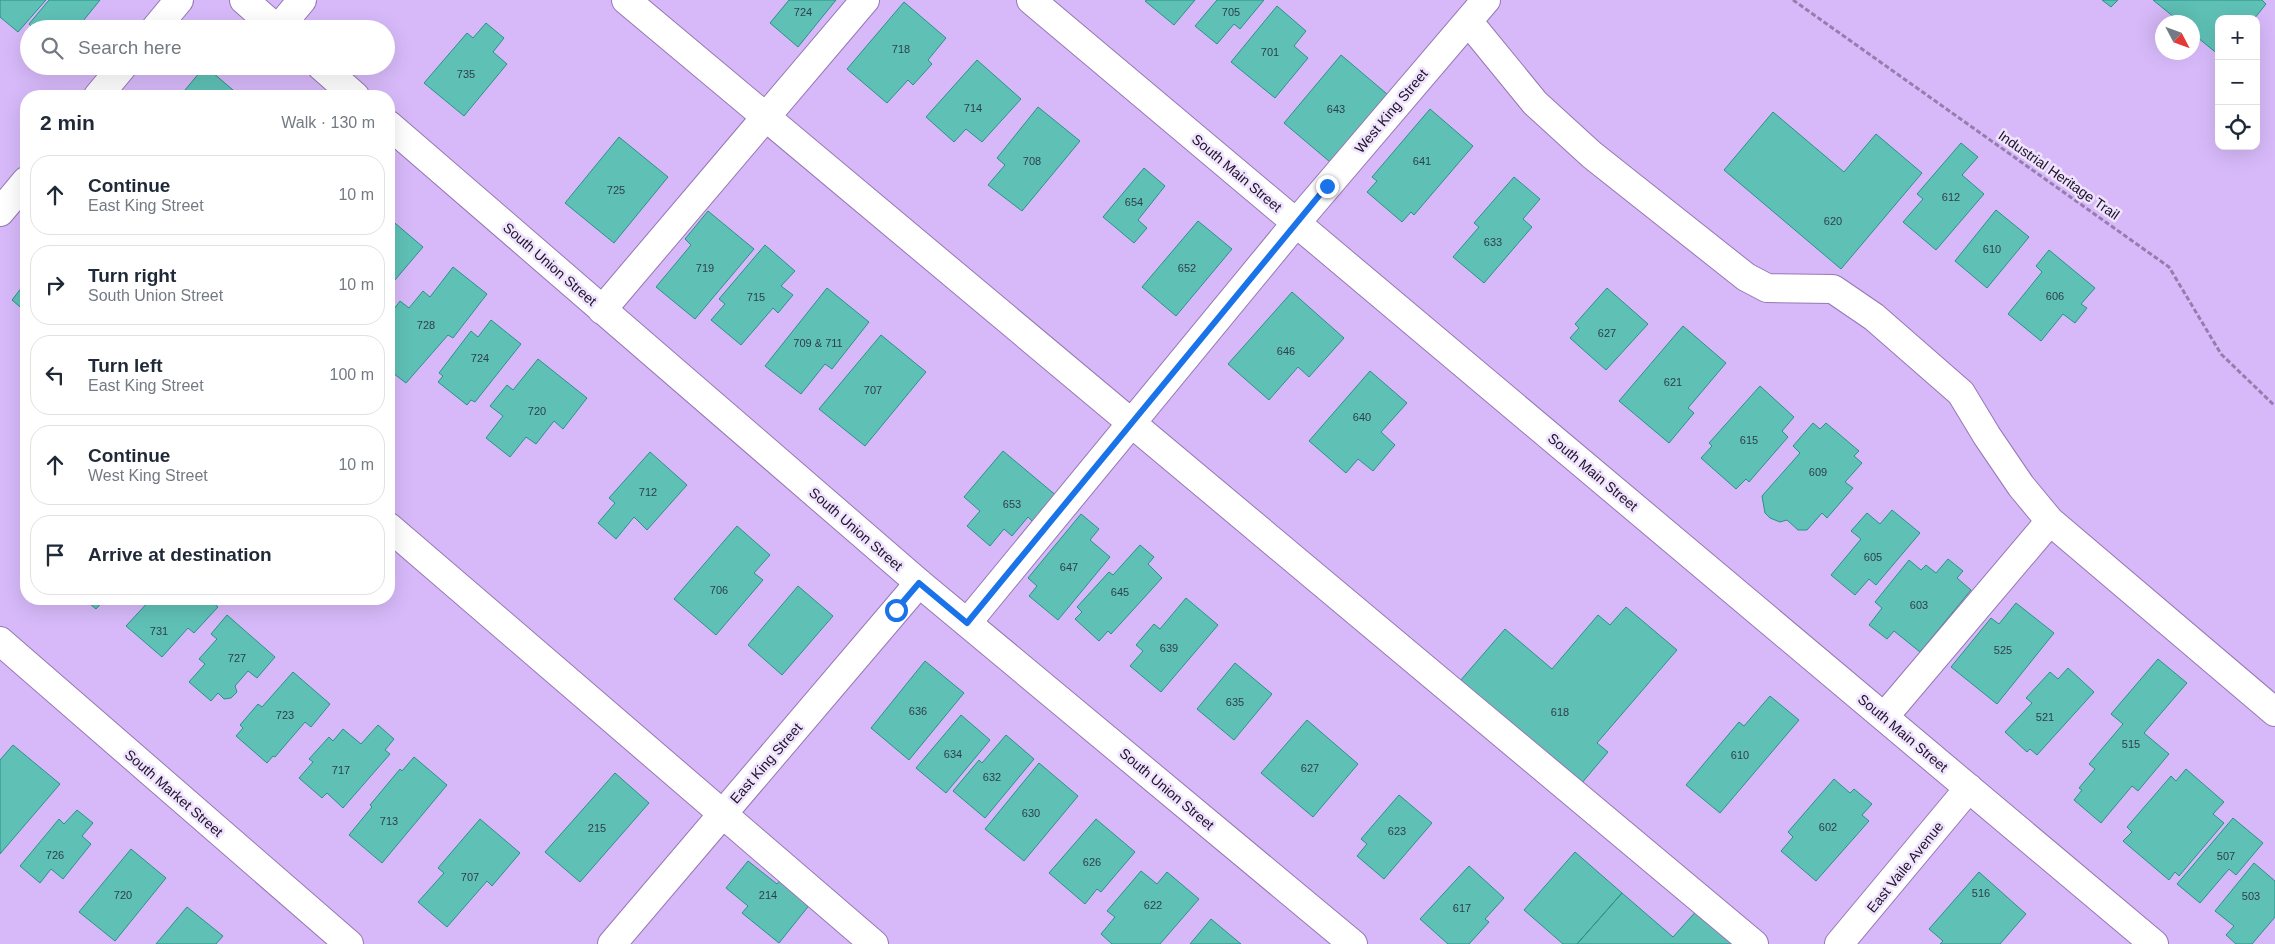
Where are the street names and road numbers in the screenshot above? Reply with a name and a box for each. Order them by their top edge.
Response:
street label: West King Street [1351,66,1431,156]
street label: Industrial Heritage Trail [1995,127,2123,223]
street label: South Main Street [1189,131,1285,215]
street label: South Union Street [500,219,600,309]
street label: South Main Street [1545,430,1641,514]
street label: South Union Street [806,484,906,574]
street label: South Main Street [1855,691,1951,775]
street label: East King Street [727,719,805,806]
street label: South Union Street [1117,745,1218,833]
street label: South Market Street [122,746,226,840]
street label: East Vaile Avenue [1863,818,1947,916]

